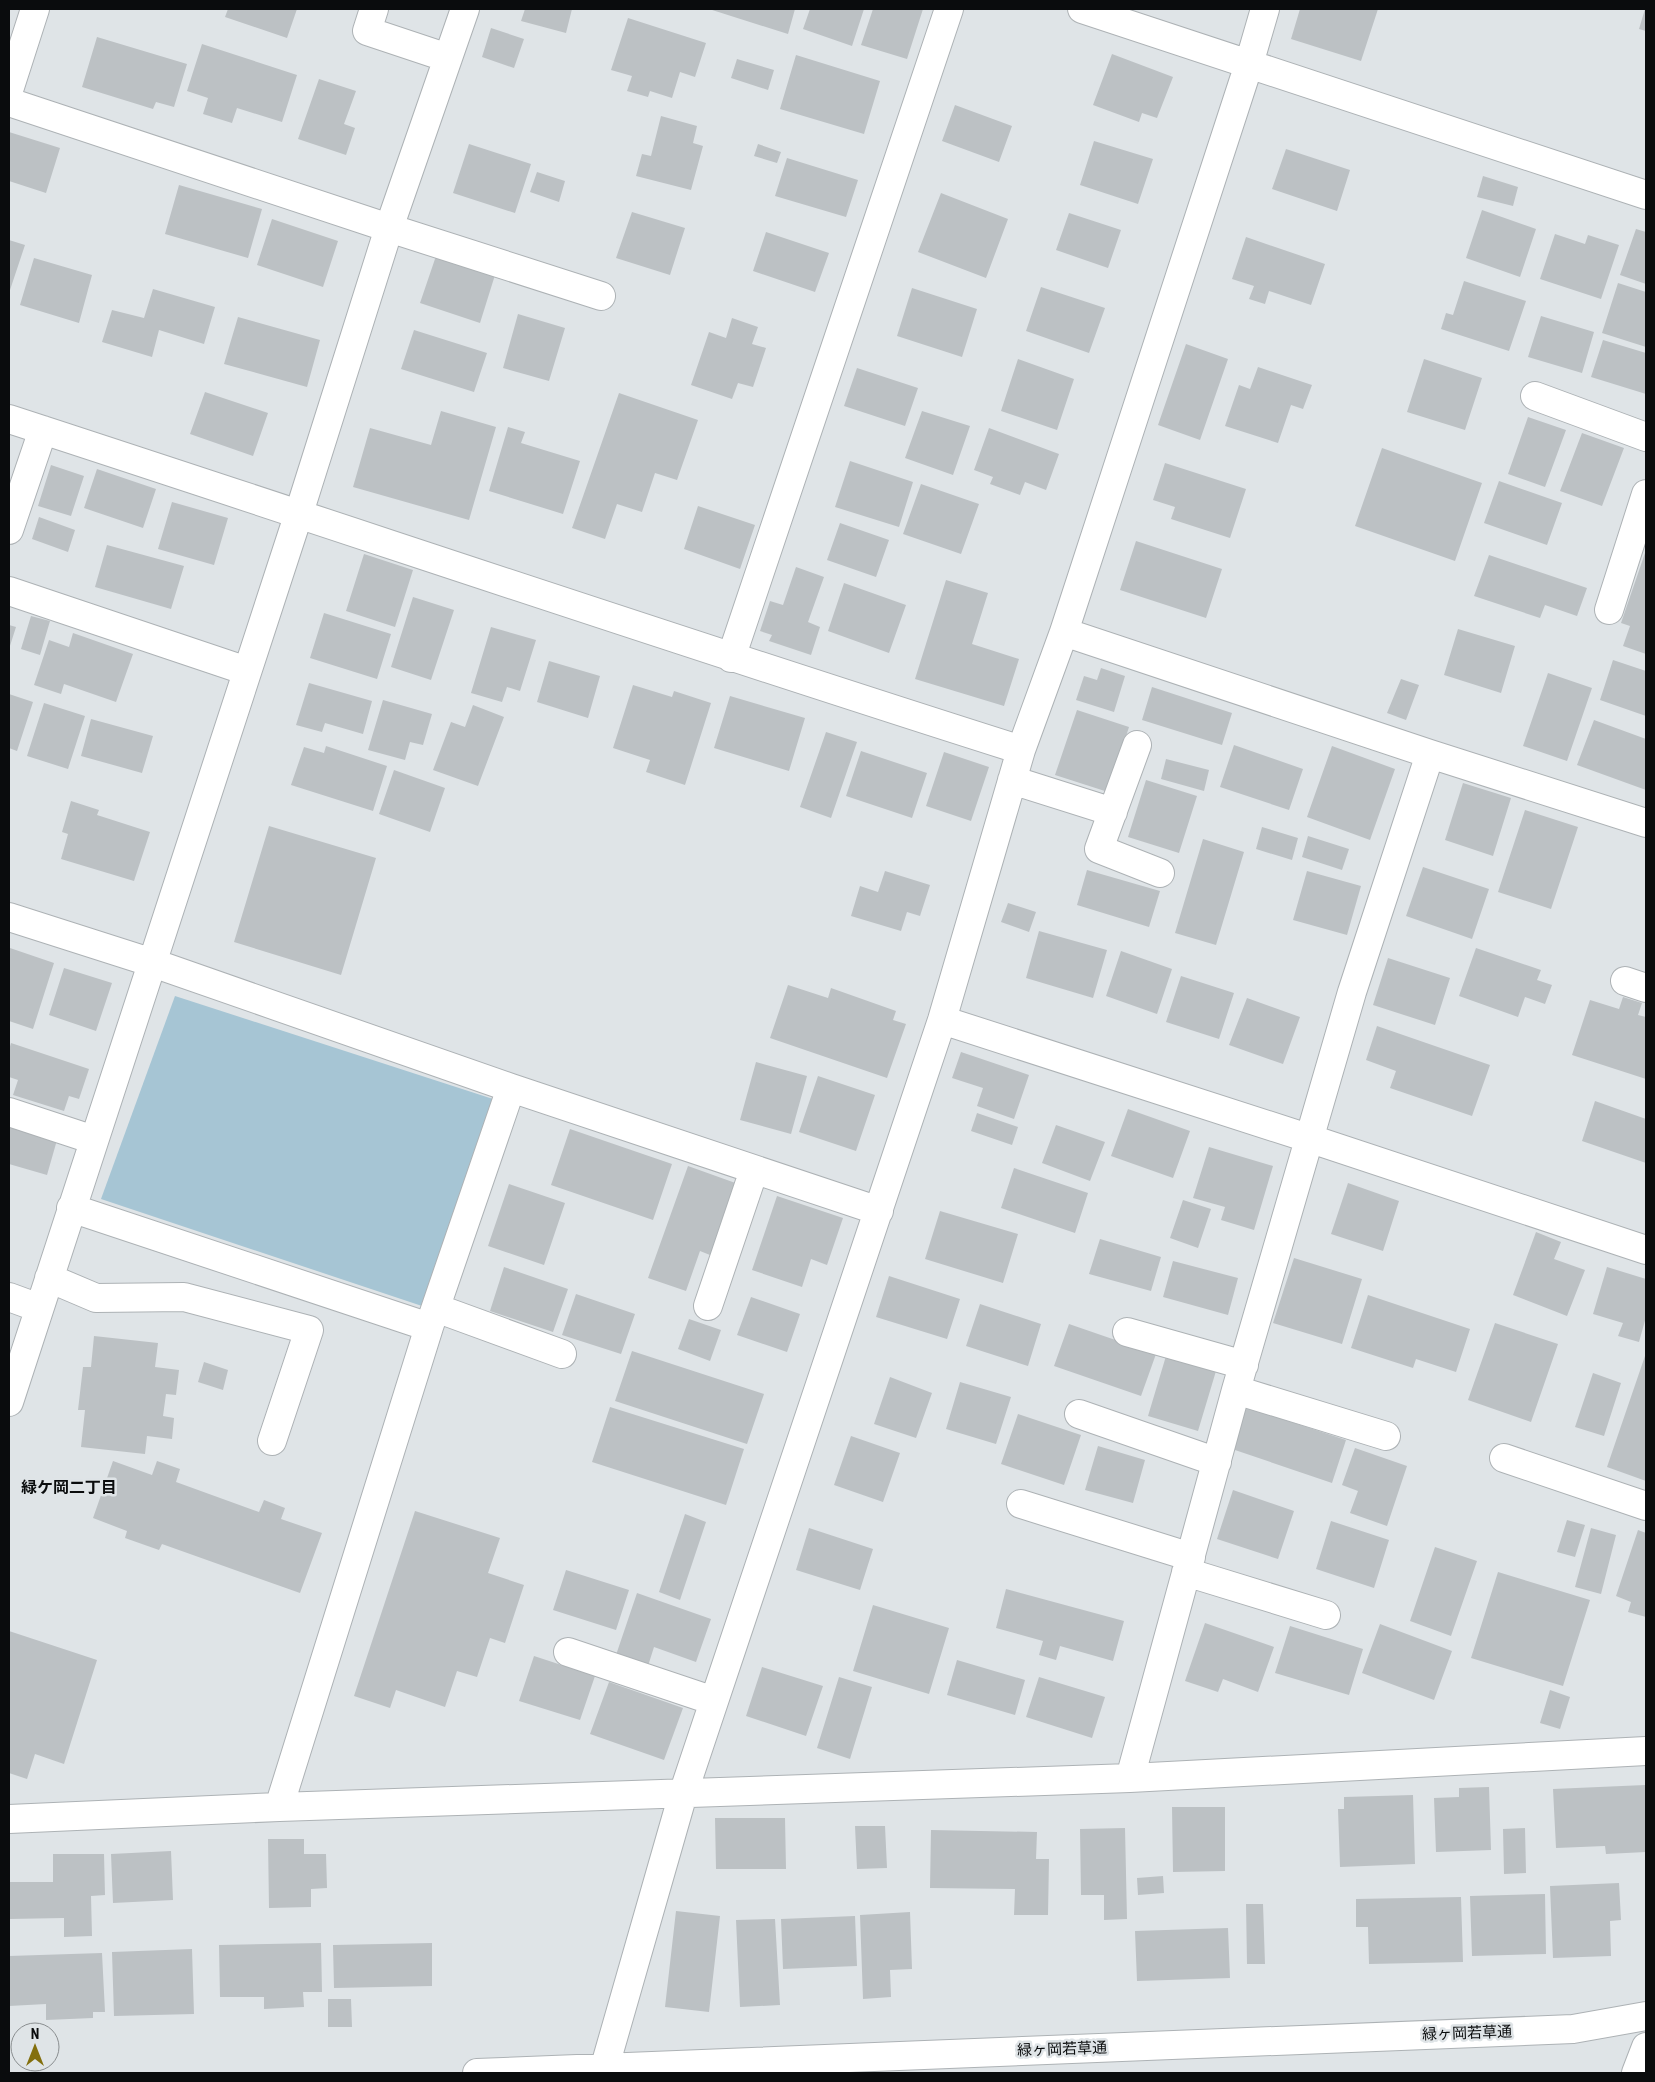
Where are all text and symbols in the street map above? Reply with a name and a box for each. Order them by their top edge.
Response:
district label: 緑ケ岡二丁目 [21,1478,117,1497]
north arrow [10,2022,60,2072]
street label: 緑ヶ岡若草通 [1422,2022,1512,2044]
text: N [31,2026,39,2042]
street label: 緑ヶ岡若草通 [1017,2038,1107,2060]

